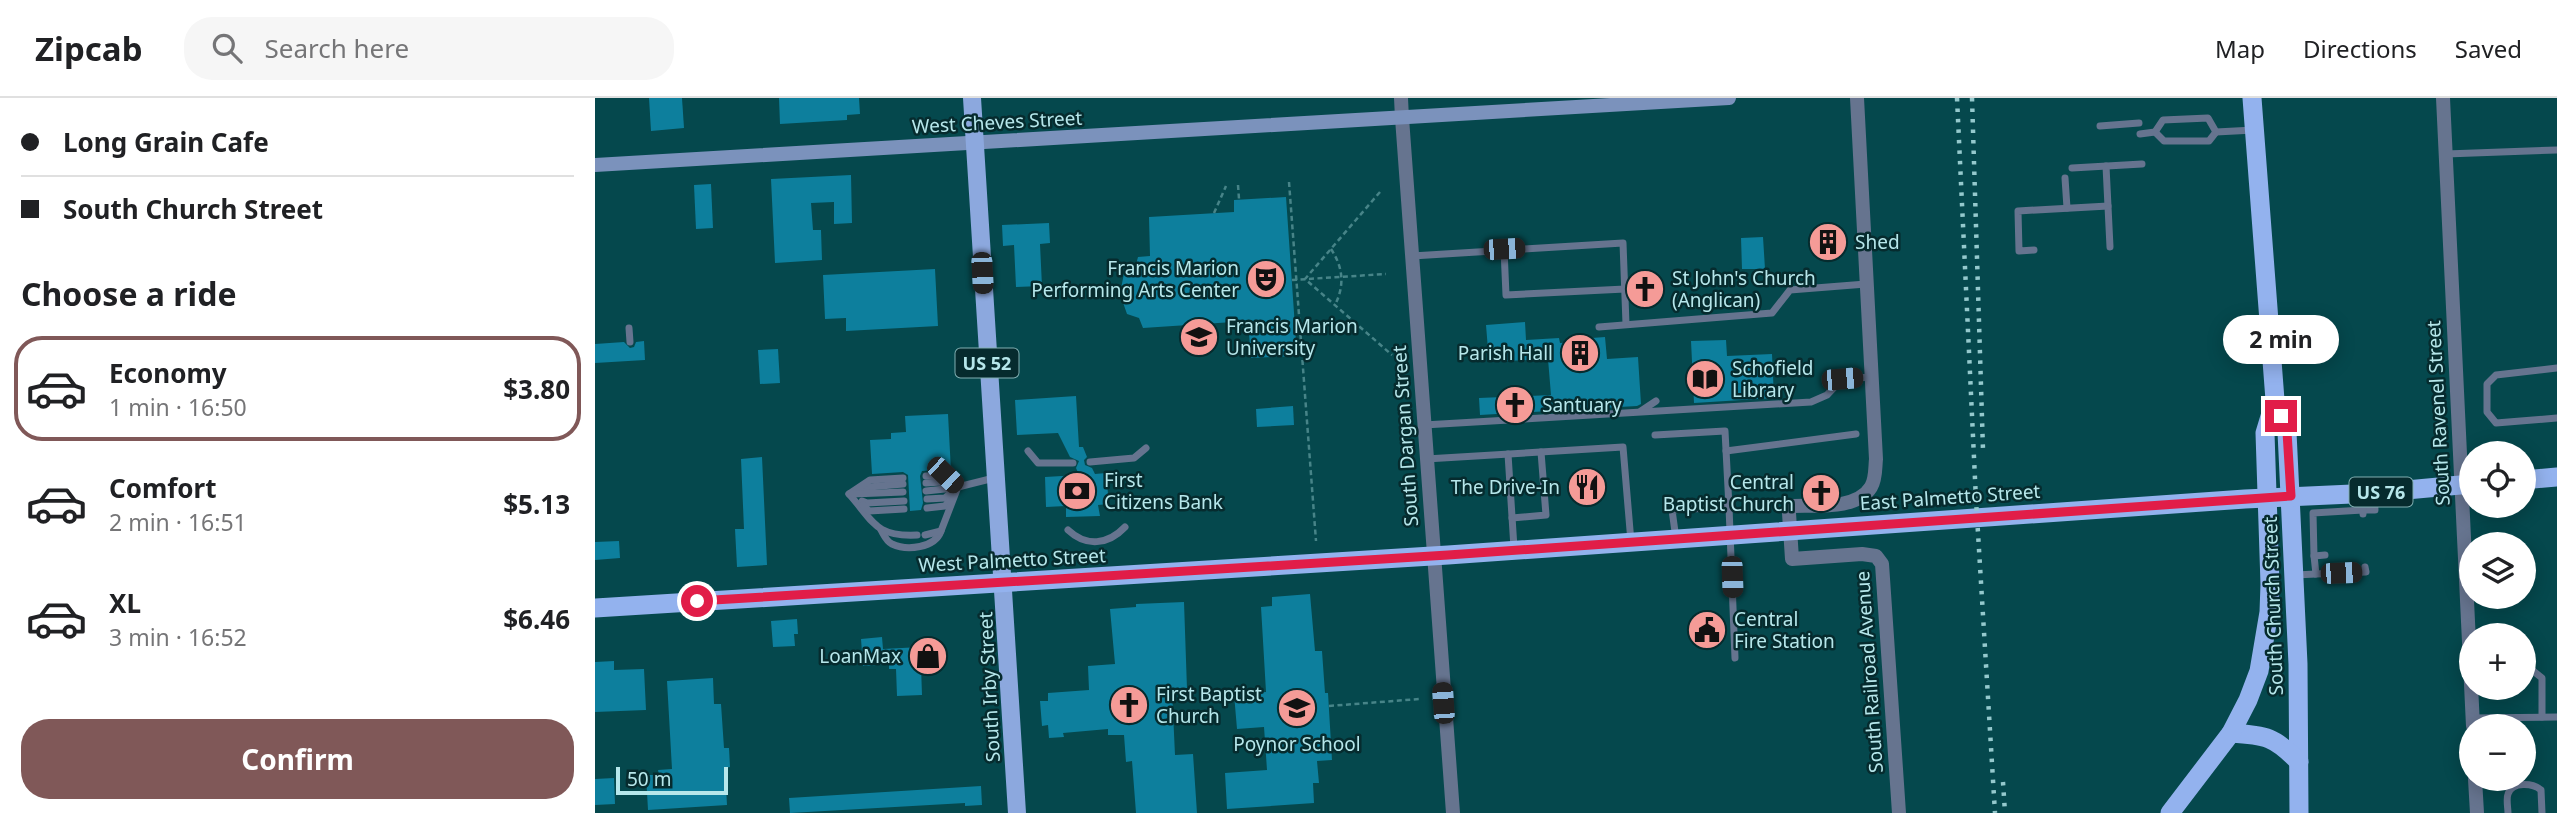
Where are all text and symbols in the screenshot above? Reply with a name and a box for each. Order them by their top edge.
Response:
search box [184,17,674,80]
text: Zipcab [35,26,142,71]
icon: search [208,29,246,67]
text: Search here [264,30,409,66]
text: Map [2215,32,2265,65]
text: Directions [2303,32,2417,65]
text: Saved [2455,32,2522,65]
street label: West Cheves Street [911,105,1083,139]
text: Long Grain Cafe [63,124,269,160]
text: South Church Street [63,191,323,227]
building icon: Shed [1807,221,1849,263]
place label: Shed [1855,229,1900,255]
car [1483,237,1526,261]
car [971,251,994,295]
place label: Francis Marion Performing Arts Center [1031,255,1239,303]
theatre icon: Francis Marion Performing Arts Center [1245,258,1287,300]
place label: St John's Church (Anglican) [1672,265,1816,313]
church icon: St John's Church (Anglican) [1624,268,1666,310]
text: Choose a ride [21,272,237,315]
place label: Francis Marion University [1226,313,1358,361]
callout: 2 min [2223,314,2339,364]
school or university icon: Francis Marion University [1178,316,1220,358]
street label: South Ravenel Street [2420,320,2456,506]
text: 2 min [2249,323,2313,355]
building icon: Parish Hall [1559,332,1601,374]
place label: Parish Hall [1458,340,1553,366]
street label: South Dargan Street [1386,344,1424,527]
road number: US 52 [955,348,1019,377]
text: Economy [109,355,227,391]
place label: Schofield Library [1732,355,1814,403]
icon: car [25,357,88,420]
library icon: Schofield Library [1684,358,1726,400]
car [1821,367,1864,391]
text: $3.80 [503,371,570,407]
church icon: Santuary [1494,384,1536,426]
text: 1 min · 16:50 [109,391,247,423]
place label: Santuary [1542,392,1622,418]
route end [2265,400,2297,432]
map controls [2459,441,2536,791]
button: locate [2459,441,2536,518]
car [923,453,968,497]
restaurant icon: The Drive-In [1566,466,1608,508]
place label: First Citizens Bank [1104,467,1223,515]
place label: Central Baptist Church [1663,469,1794,517]
text: Comfort [109,470,217,506]
bank icon: First Citizens Bank [1056,470,1098,512]
icon: car [25,472,88,535]
church icon: Central Baptist Church [1800,472,1842,514]
place label: The Drive-In [1451,474,1560,500]
street label: East Palmetto Street [1859,478,2041,516]
road number: US 76 [2349,478,2412,506]
text: $5.13 [503,486,570,522]
text: 2 min · 16:51 [109,506,247,538]
street label: South Church Street [2257,516,2289,696]
button: layers [2459,532,2536,609]
street label: West Palmetto Street [918,542,1107,578]
car [1721,556,1744,598]
car [2320,562,2363,584]
street label: South Railroad Avenue [1849,570,1889,774]
text: XL [109,585,141,621]
route start [681,585,713,617]
icon: car [25,587,88,650]
text: $6.46 [503,601,570,637]
place label: Central Fire Station [1734,606,1835,654]
public building icon: Central Fire Station [1686,609,1728,651]
street label: South Irby Street [972,611,1006,763]
text: 3 min · 16:52 [109,621,247,653]
button: + [2459,623,2536,700]
shop icon: LoanMax [907,635,949,677]
place label: LoanMax [819,643,901,669]
place label: First Baptist Church [1156,681,1262,729]
car [1432,681,1455,725]
church icon: First Baptist Church [1108,684,1150,726]
school or university icon: Poynor School [1276,687,1318,729]
button: − [2459,714,2536,791]
button: Confirm [21,719,574,799]
place label: Poynor School [1233,731,1361,757]
scale bar [616,764,728,796]
text: 50 m [627,766,671,792]

